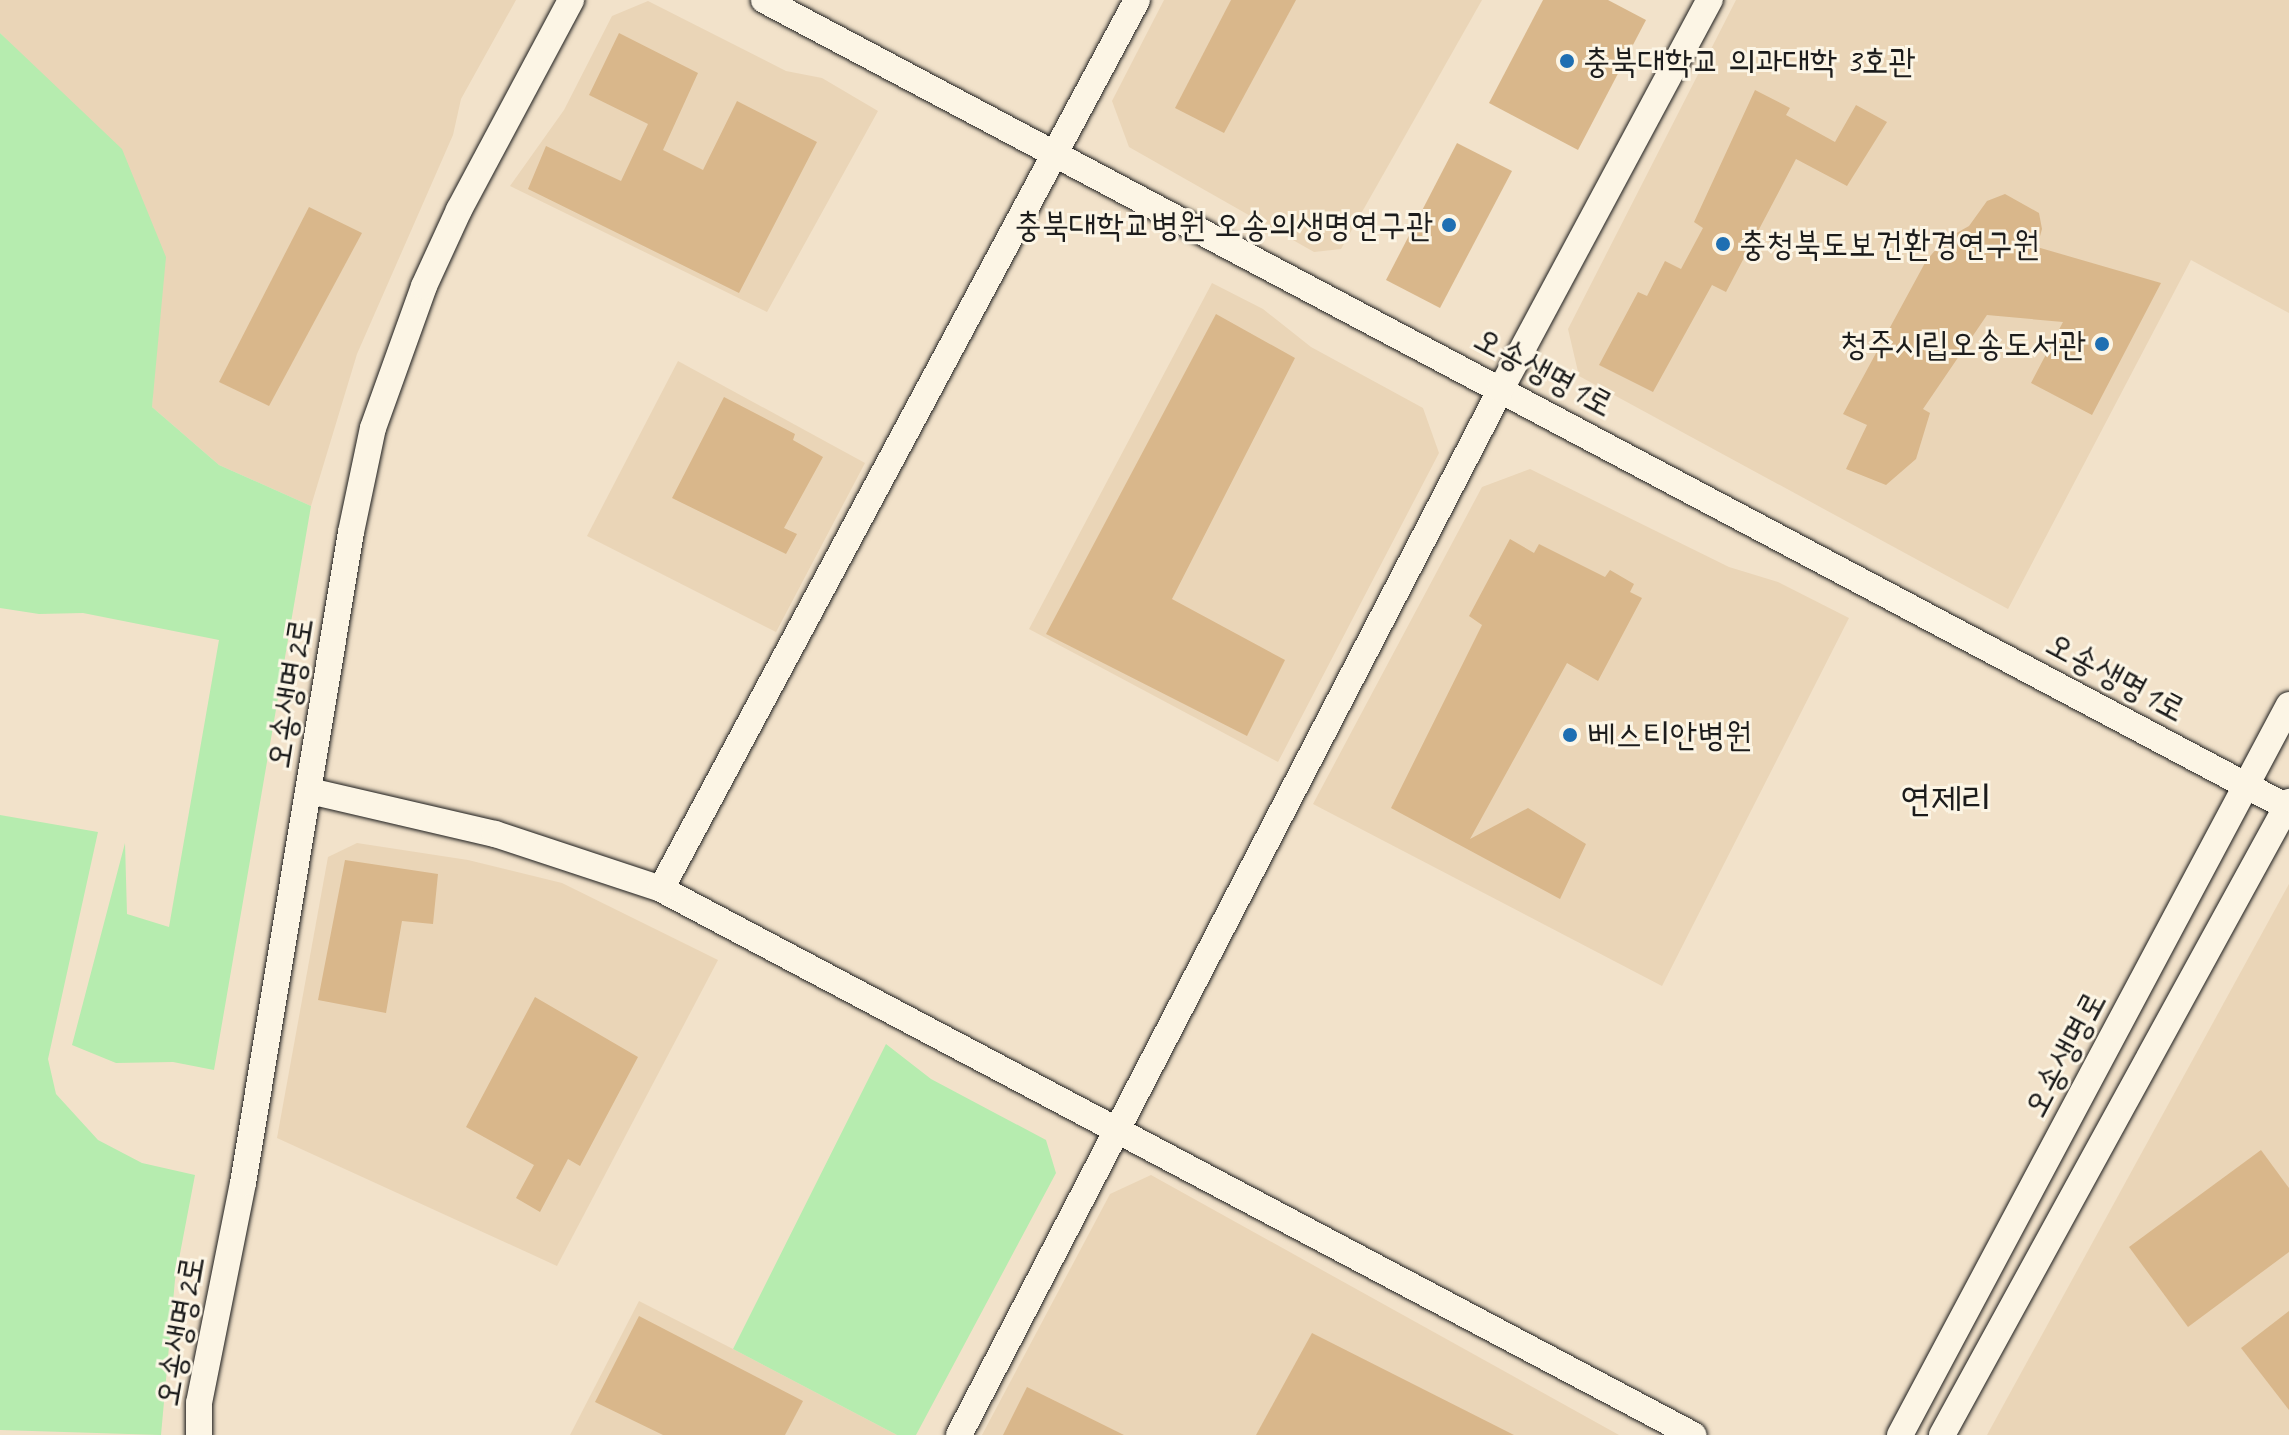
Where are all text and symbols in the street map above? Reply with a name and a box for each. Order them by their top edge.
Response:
place label: 충북대학교 의과대학 3호관 [1583,41,1916,81]
marker: 충북대학교 의과대학 3호관 [1558,52,1576,70]
place label: 충북대학교병원 오송의생명연구관 [1014,205,1433,245]
marker: 충북대학교병원 오송의생명연구관 [1440,216,1458,234]
place label: 충청북도보건환경연구원 [1739,224,2040,264]
marker: 충청북도보건환경연구원 [1714,235,1732,253]
street label: 오송생명1로 [1467,317,1621,425]
place label: 청주시립오송도서관 [1840,324,2086,364]
marker: 청주시립오송도서관 [2093,335,2111,353]
street label: 오송생명2로 [257,615,321,771]
street label: 오송생명1로 [2039,622,2193,730]
place label: 베스티안병원 [1588,715,1752,755]
marker: 베스티안병원 [1559,724,1581,746]
district label: 연제리 [1900,776,1992,822]
street label: 오송생명로 [2014,984,2114,1124]
street label: 오송생명2로 [146,1253,212,1409]

